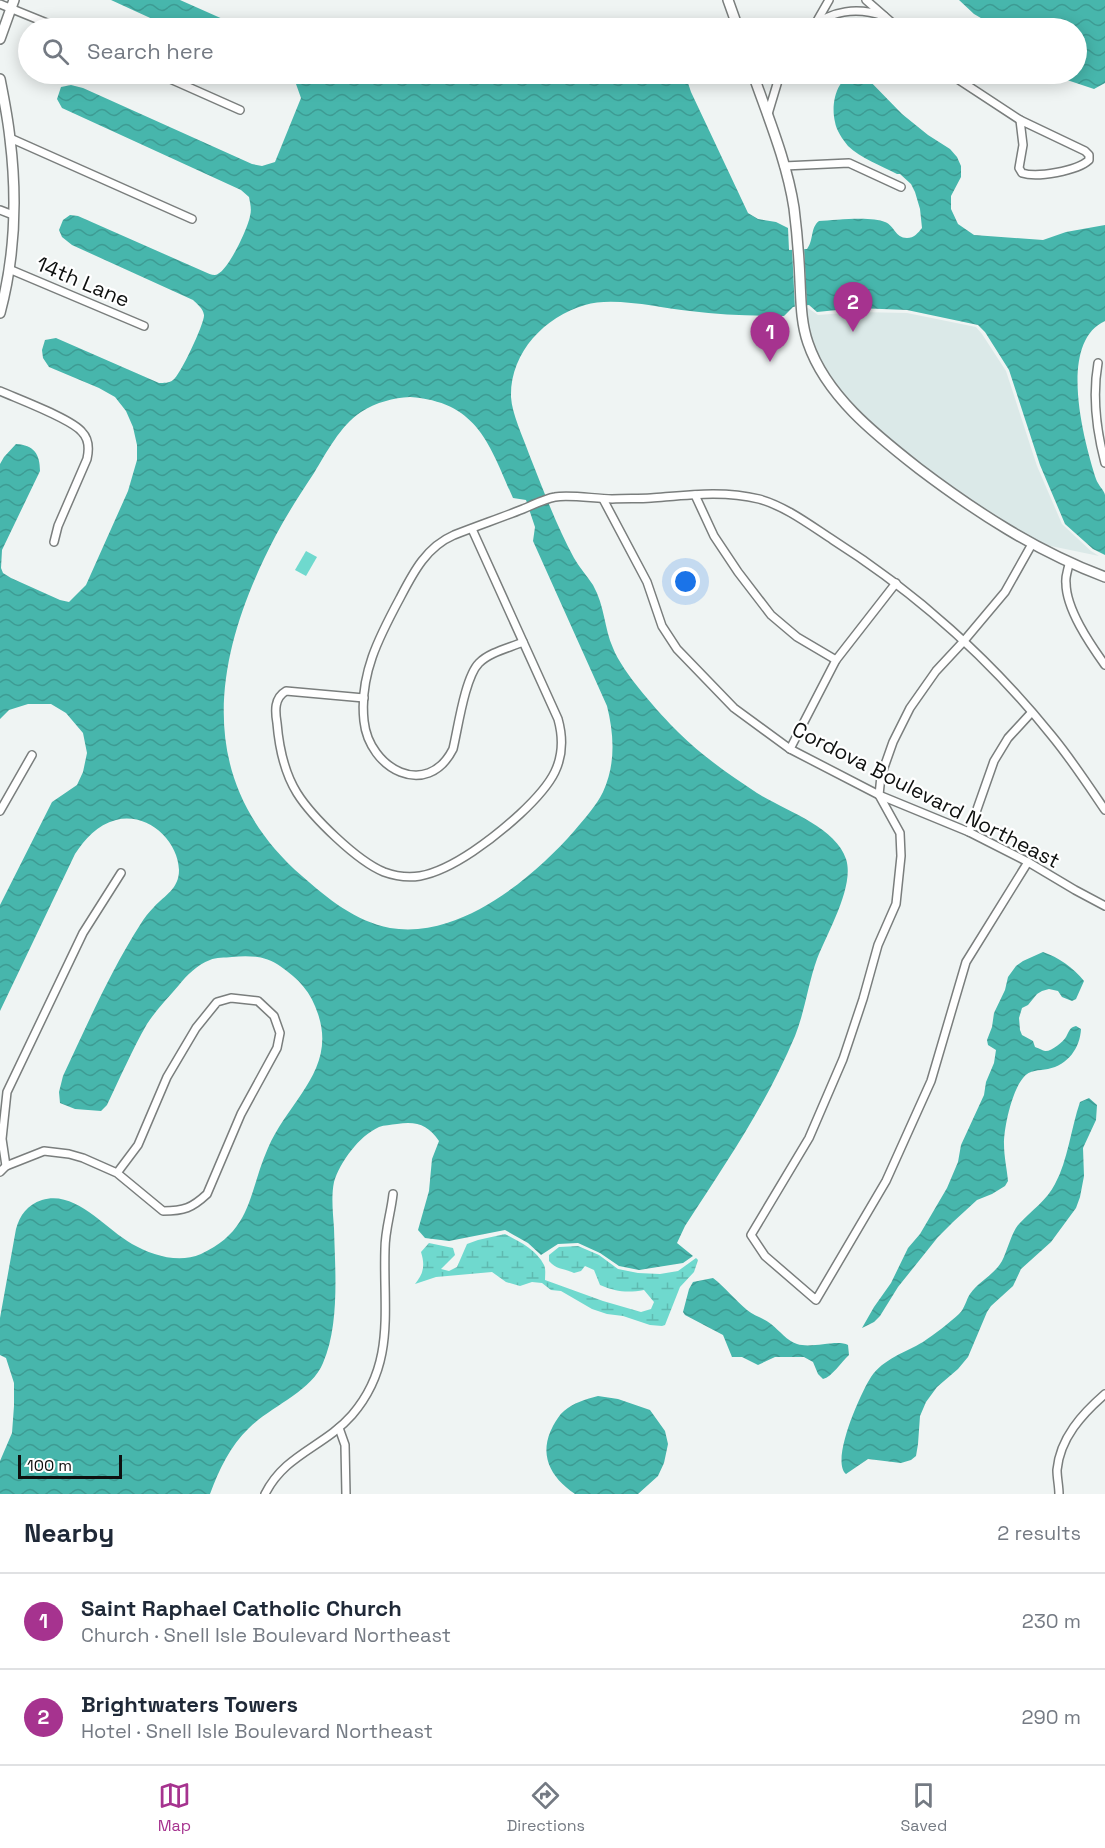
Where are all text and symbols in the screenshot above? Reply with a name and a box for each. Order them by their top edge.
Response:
search box [18,18,1087,84]
icon: search [39,35,72,68]
text: Search here [87,37,214,65]
street label: 14th Lane [32,250,134,313]
pin: 2 [834,282,872,332]
pin: 1 [750,312,790,362]
your location [671,567,700,596]
street label: Cordova Boulevard Northeast [788,715,1065,874]
scale bar [18,1452,122,1480]
text: 100 m [27,1455,72,1476]
text: Nearby [24,1516,114,1550]
text: 2 results [997,1520,1081,1546]
text: Saint Raphael Catholic Church [81,1594,402,1622]
text: 1 [39,1608,48,1634]
text: 230 m [1022,1608,1081,1634]
text: Church · Snell Isle Boulevard Northeast [81,1622,451,1648]
text: Brightwaters Towers [81,1690,298,1718]
text: 2 [38,1704,49,1730]
text: 290 m [1022,1704,1081,1730]
text: Hotel · Snell Isle Boulevard Northeast [81,1718,433,1744]
tab: Map [158,1779,191,1836]
tab: Directions [507,1779,585,1836]
tab: Saved [901,1779,947,1836]

